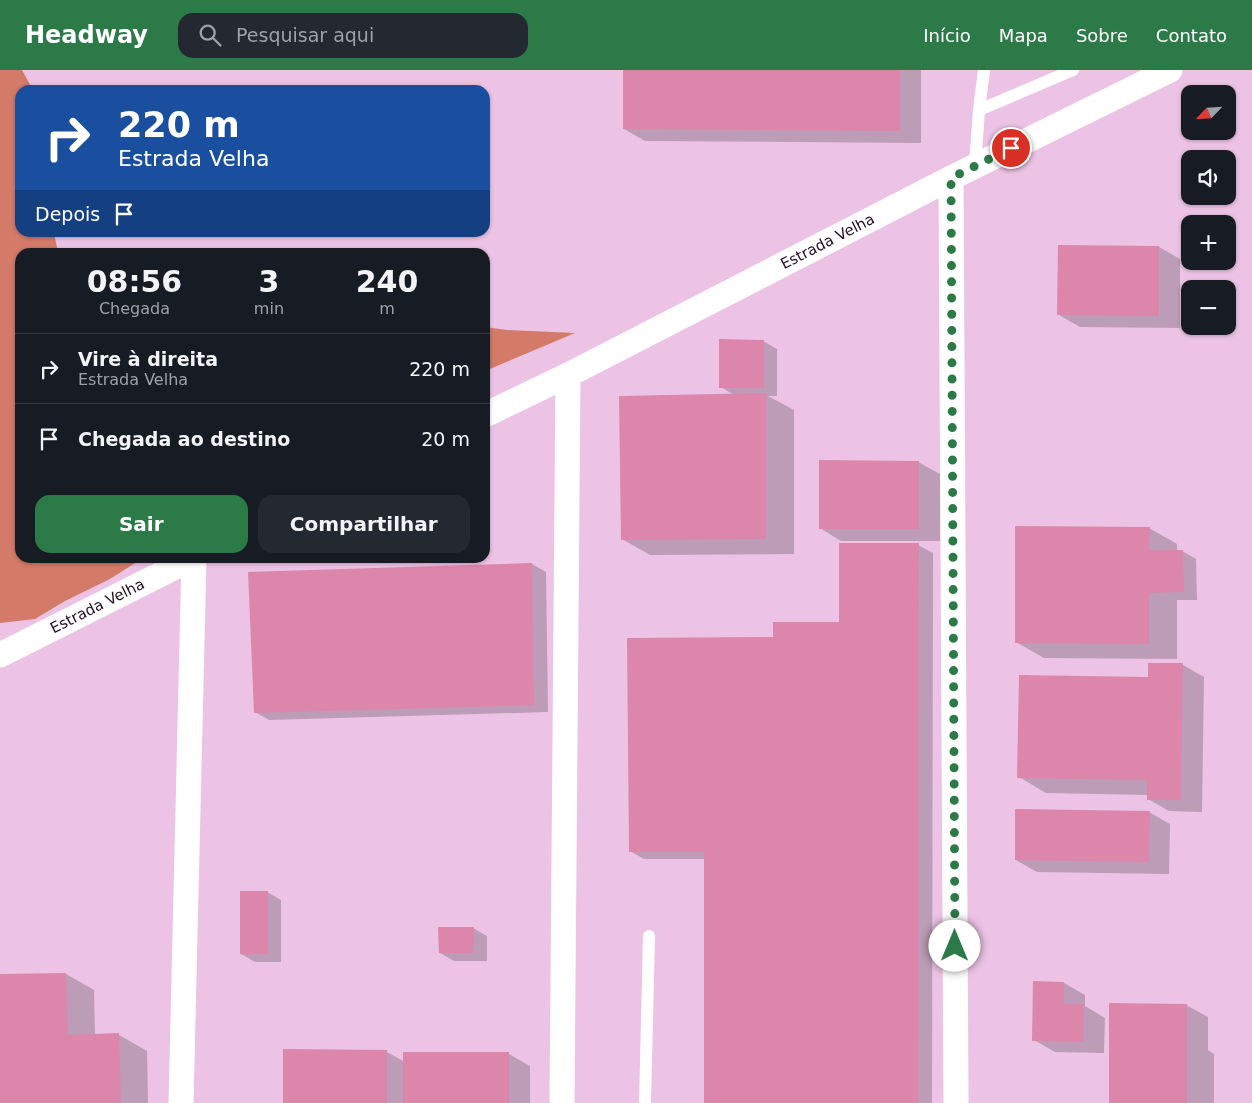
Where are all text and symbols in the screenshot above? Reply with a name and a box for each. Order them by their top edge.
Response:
search box [178,13,528,58]
text: Headway [25,21,148,49]
icon: search [196,21,224,49]
text: Pesquisar aqui [236,24,374,46]
text: Início [923,25,971,46]
text: Mapa [999,25,1048,46]
text: Sobre [1076,25,1128,46]
text: Contato [1156,25,1227,46]
north arrow [1181,85,1236,140]
map controls [1181,85,1236,335]
icon: right [35,105,100,170]
text: 220 m [118,105,240,145]
pin [990,127,1032,169]
icon: arrive [997,134,1025,162]
text: Estrada Velha [118,146,269,171]
button: sound [1181,150,1236,205]
icon: arrive [110,200,138,228]
text: Depois [35,203,100,225]
street label: Estrada Velha [777,210,878,273]
button: + [1181,215,1236,270]
text: 08:56 [87,264,182,299]
text: 3 [258,264,279,299]
text: 240 [356,264,418,299]
button: − [1181,280,1236,335]
text: Chegada [99,299,170,318]
text: min [254,299,284,318]
text: m [379,299,395,318]
text: Vire à direita [78,348,218,370]
icon: right [35,355,63,383]
text: 220 m [409,358,470,380]
text: Estrada Velha [78,370,188,389]
icon: arrive [35,425,63,453]
text: Chegada ao destino [78,428,290,450]
text: 20 m [421,428,470,450]
button: Sair [35,495,248,553]
button: Compartilhar [258,495,470,553]
street label: Estrada Velha [47,575,148,637]
position arrow [928,919,980,971]

